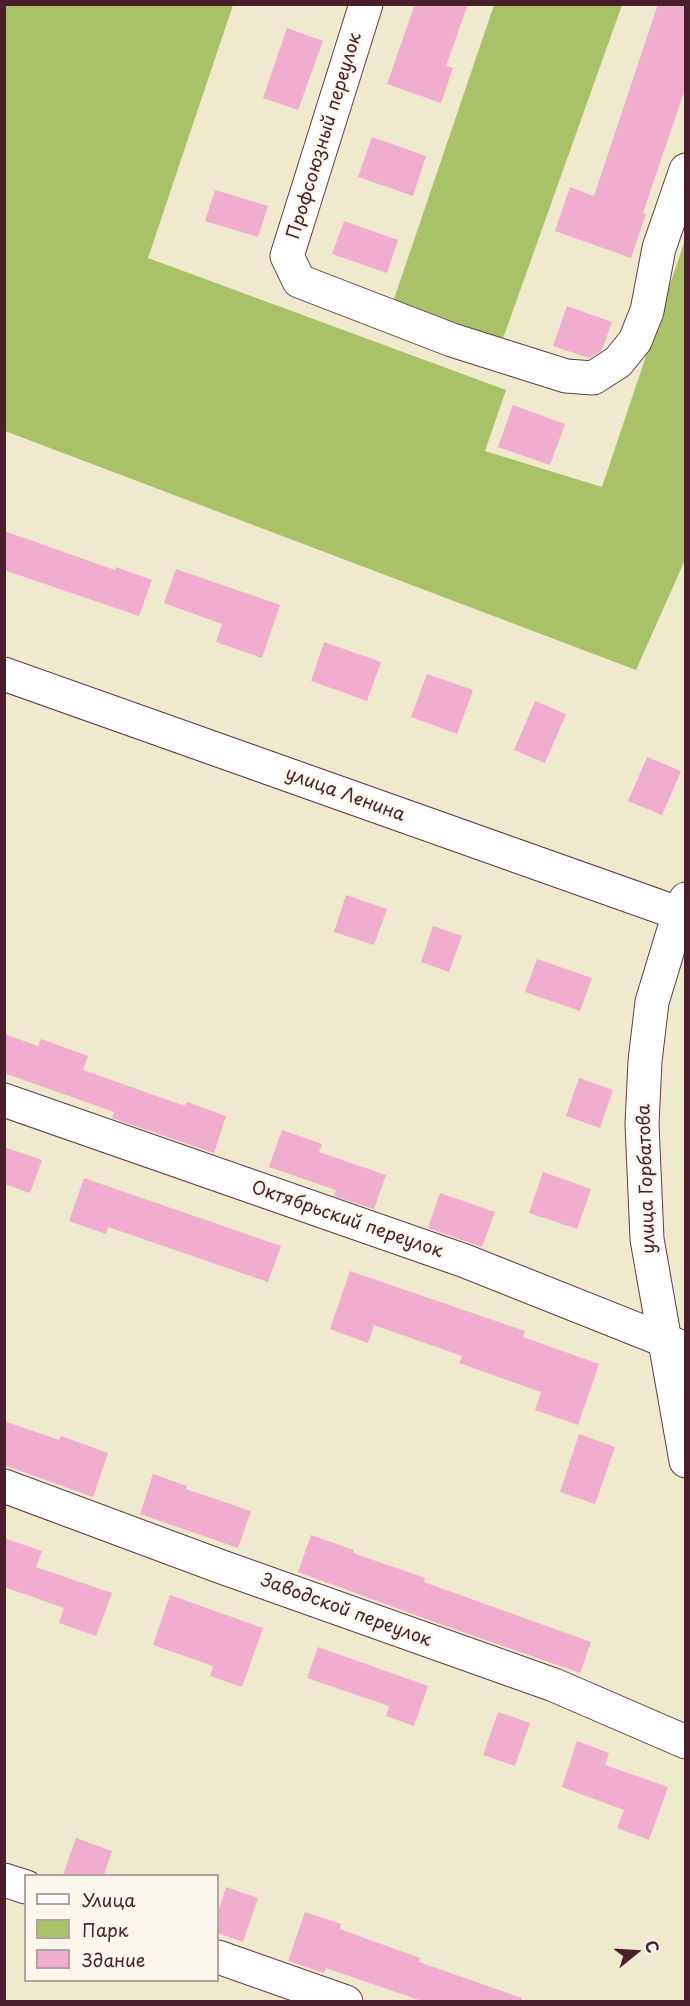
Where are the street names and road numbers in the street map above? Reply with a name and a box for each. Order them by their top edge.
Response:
street label: Профсоюзный переулок [283,30,367,242]
street label: улица Ленина [282,763,408,827]
street label: улица Горбатова [634,1104,660,1254]
street label: Октябрьский переулок [248,1177,446,1263]
street label: Заводской переулок [258,1570,434,1652]

